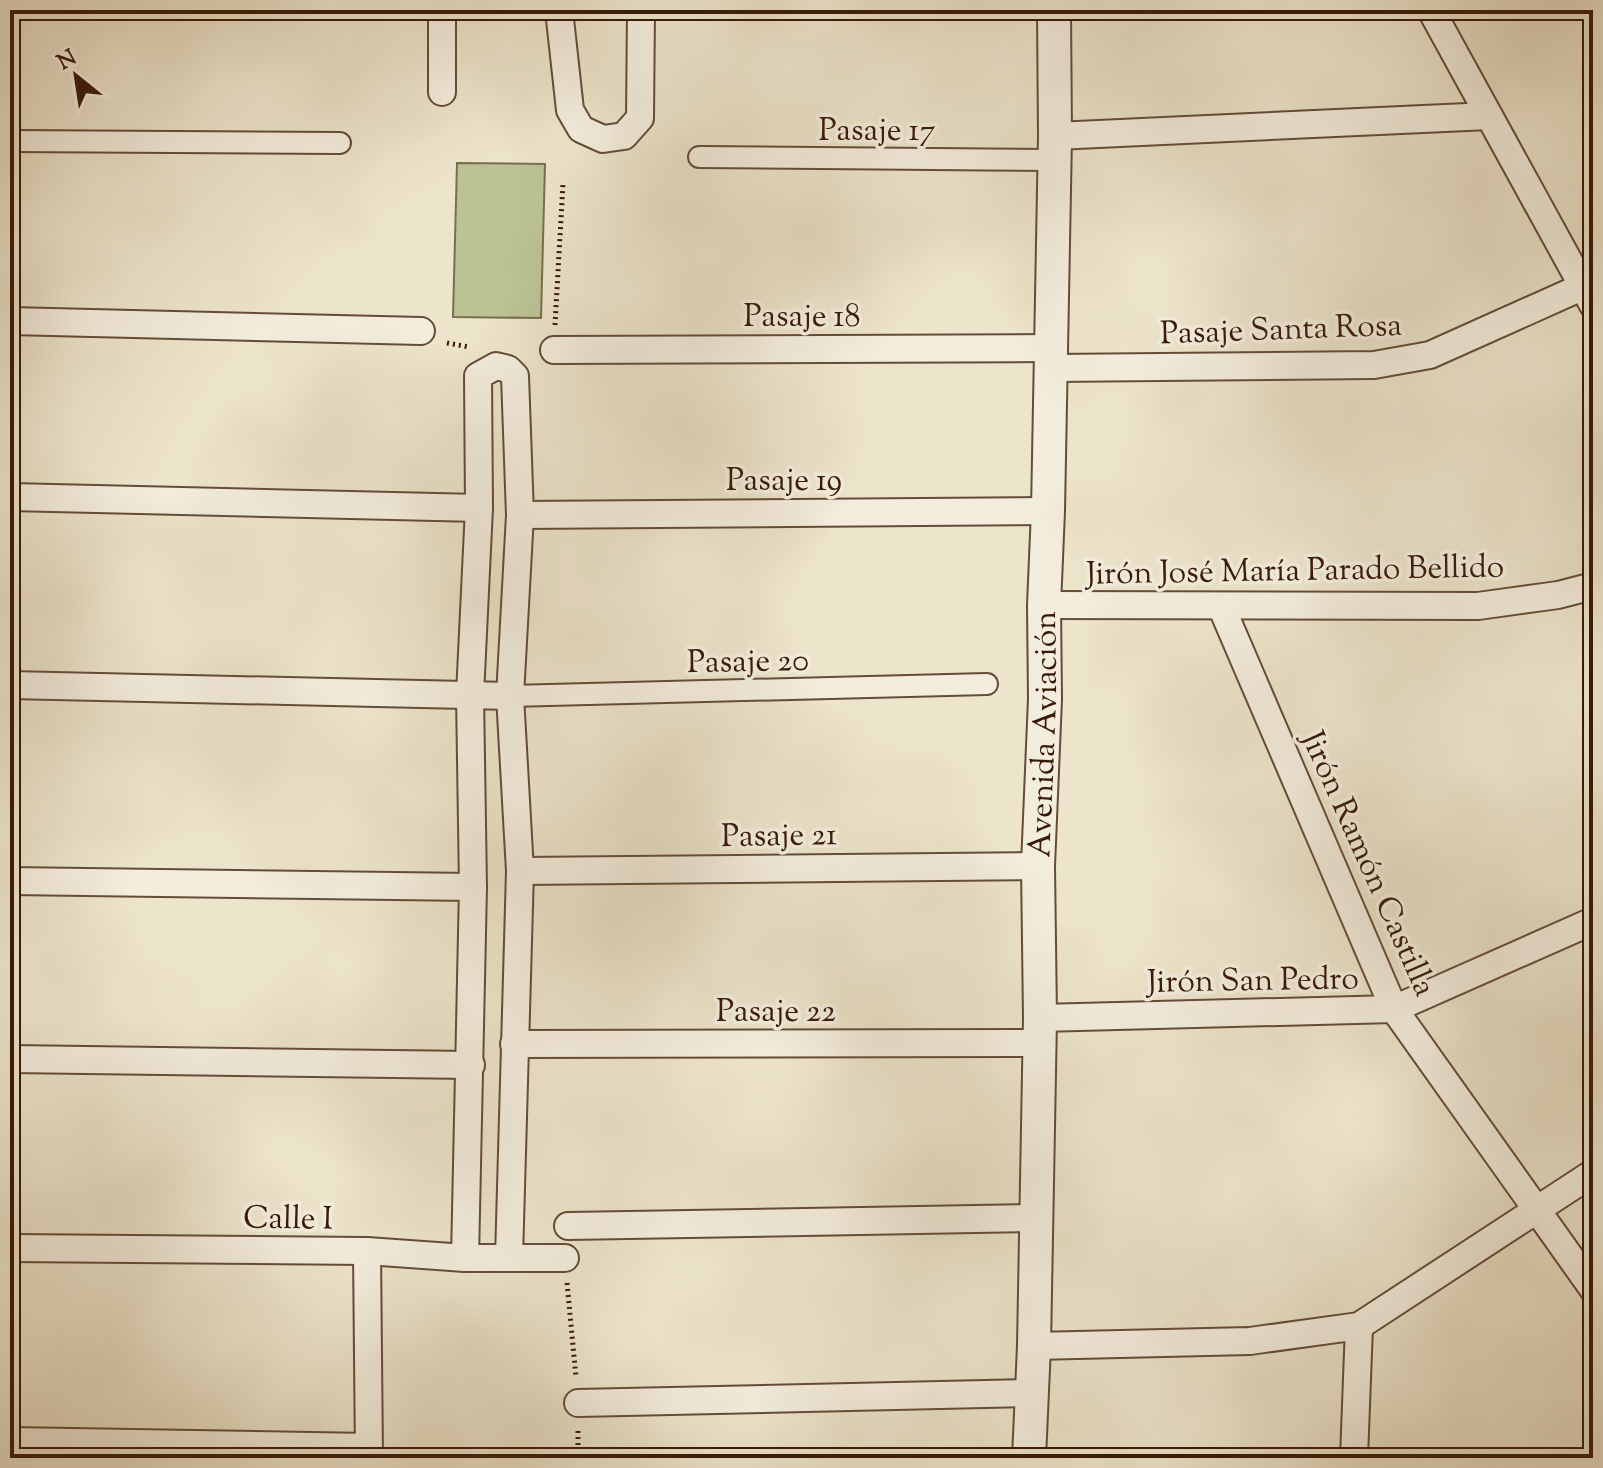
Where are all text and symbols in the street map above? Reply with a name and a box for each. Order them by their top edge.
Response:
north arrow [36,36,116,116]
text: N [52,43,83,80]
street label: Pasaje 17 [819,109,935,155]
street label: Pasaje 18 [744,295,860,341]
street label: Pasaje Santa Rosa [1159,304,1403,358]
street label: Pasaje 19 [726,459,842,505]
street label: Jirón José María Parado Bellido [1084,545,1505,599]
street label: Avenida Aviación [1018,611,1071,859]
street label: Pasaje 20 [687,639,809,687]
street label: Jirón Ramón Castilla [1287,722,1447,1004]
street label: Pasaje 21 [721,813,837,861]
street label: Jirón San Pedro [1145,957,1359,1007]
street label: Pasaje 22 [716,990,836,1036]
street label: Calle I [243,1196,333,1244]

